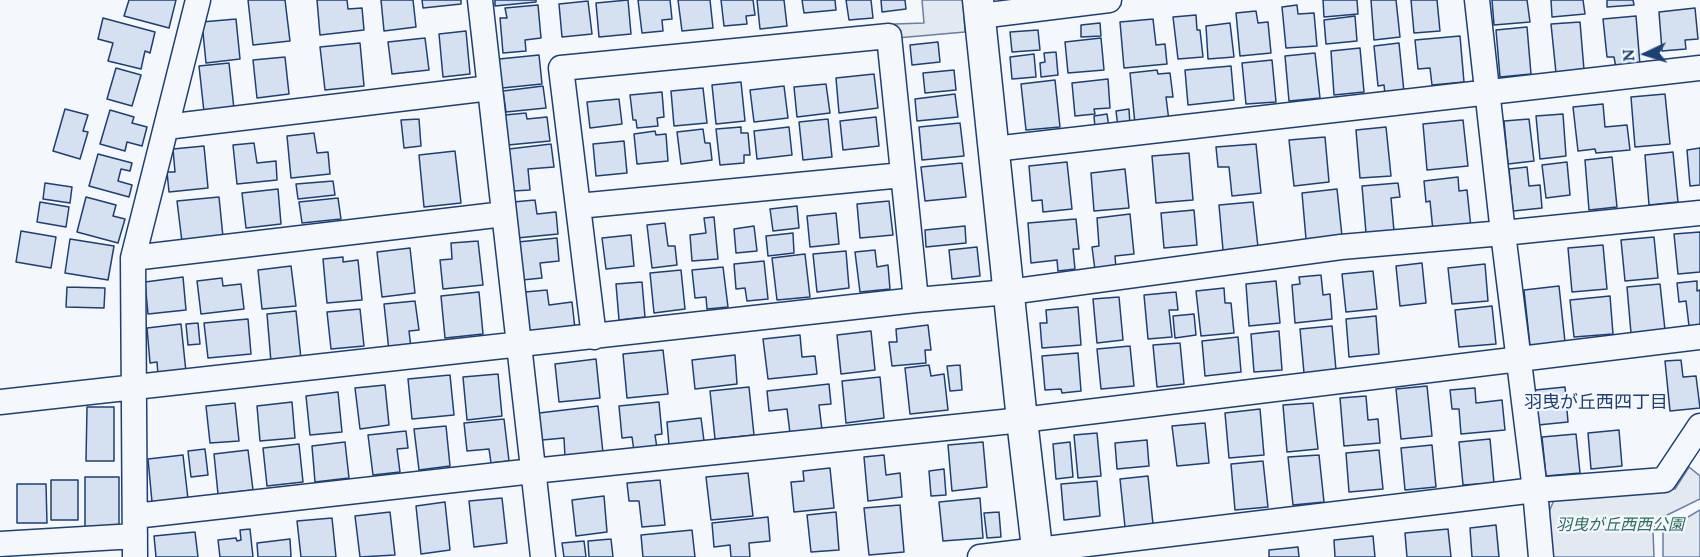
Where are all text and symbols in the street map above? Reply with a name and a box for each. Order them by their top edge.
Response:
north arrow [1616,24,1676,84]
text: N [1618,48,1638,62]
district label: 羽曳が丘西四丁目 [1524,392,1668,414]
park label: 羽曳が丘西西公園 [1556,515,1684,535]

